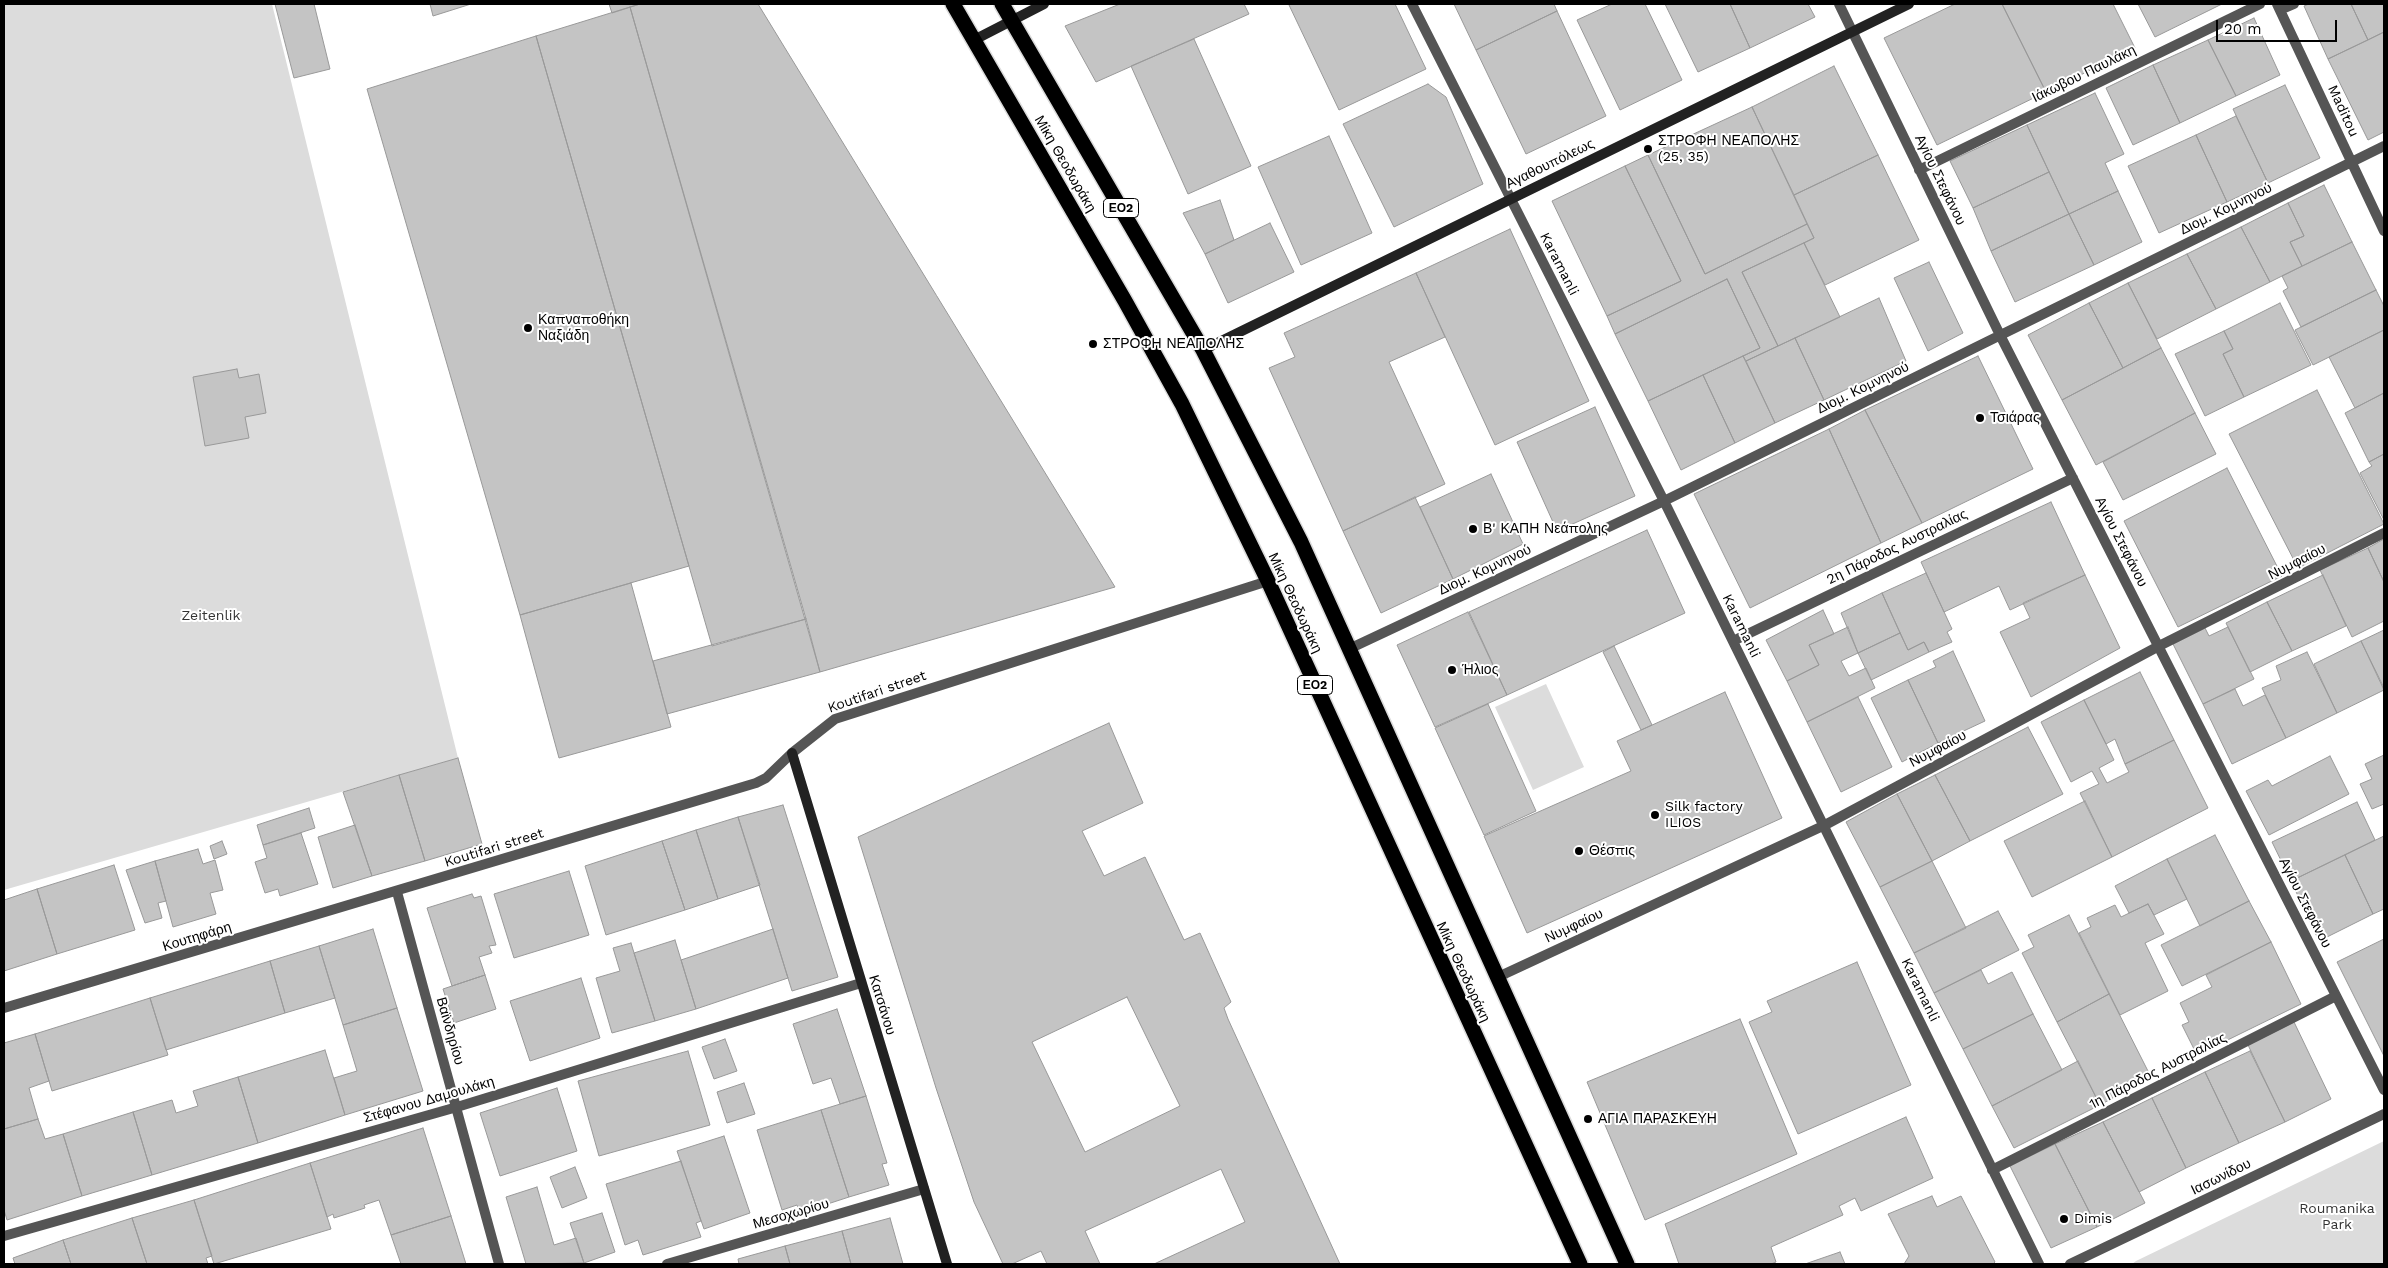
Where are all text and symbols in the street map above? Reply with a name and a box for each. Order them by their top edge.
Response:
scale bar [2218,10,2339,42]
text: 20 m [2224,20,2262,38]
street label: Ιάκωβου Παυλάκη [2029,42,2139,106]
street label: Maditou [2324,82,2362,140]
street label: Μίκη Θεοδωράκη [1031,113,1099,215]
street label: Αγίου Στεφάνου [1911,132,1969,228]
place label: ΣΤΡΟΦΗ ΝΕΑΠΟΛΗΣ (25, 35) [1658,133,1799,166]
street label: Αγαθουπόλεως [1503,135,1597,193]
marker: ΣΤΡΟΦΗ ΝΕΑΠΟΛΗΣ (25, 35) [1642,143,1654,155]
street label: Διομ. Κομνηνού [2177,179,2275,239]
road number: ΕΟ2 [1104,198,1138,218]
street label: Karamanli [1536,230,1582,298]
place label: Καπναποθήκη Ναξιάδη [538,312,629,344]
marker: Καπναποθήκη Ναξιάδη [522,322,534,334]
place label: ΣΤΡΟΦΗ ΝΕΑΠΟΛΗΣ [1103,336,1244,352]
marker: ΣΤΡΟΦΗ ΝΕΑΠΟΛΗΣ [1087,338,1099,350]
street label: Διομ. Κομνηνού [1814,358,1912,418]
place label: Τσιάρας [1990,410,2040,426]
marker: Τσιάρας [1974,412,1986,424]
street label: Αγίου Στεφάνου [2091,494,2151,590]
street label: 2η Πάροδος Αυστραλίας [1824,506,1970,588]
place label: Β' ΚΑΠΗ Νεάπολης [1483,521,1608,537]
marker: Β' ΚΑΠΗ Νεάπολης [1467,523,1479,535]
street label: Νυμφαίου [2265,540,2329,584]
street label: Διομ. Κομνηνού [1436,541,1534,599]
street label: Μίκη Θεοδωράκη [1264,550,1326,656]
street label: Karamanli [1718,592,1764,660]
park label: Zeitenlik [182,608,240,624]
place label: Ήλιος [1462,662,1498,678]
marker: Ήλιος [1446,664,1458,676]
street label: Koutifari street [826,667,928,717]
road number: ΕΟ2 [1298,676,1332,694]
street label: Νυμφαίου [1907,727,1969,771]
place label: Silk factory ILIOS [1665,799,1743,832]
marker: Silk factory ILIOS [1649,809,1661,821]
street label: Koutifari street [442,825,546,871]
place label: Θέσπις [1589,843,1635,859]
marker: Θέσπις [1573,845,1585,857]
street label: Αγίου Στεφάνου [2275,855,2335,951]
street label: Νυμφαίου [1542,905,1606,947]
street label: Κουτηφάρη [161,919,233,955]
street label: Μίκη Θεοδωράκη [1432,919,1494,1025]
street label: Karamanli [1897,956,1943,1024]
street label: Κατσάνου [865,973,899,1037]
street label: Βαϊνδηρίου [432,995,468,1067]
street label: 1η Πάροδος Αυστραλίας [2087,1029,2229,1113]
street label: Στέφανου Δαμουλάκη [362,1073,496,1127]
place label: ΑΓΙΑ ΠΑΡΑΣΚΕΥΗ [1598,1111,1717,1127]
marker: ΑΓΙΑ ΠΑΡΑΣΚΕΥΗ [1582,1113,1594,1125]
street label: Ιασωνίδου [2188,1155,2254,1199]
street label: Μεσοχωρίου [751,1195,831,1233]
park label: Roumanika Park [2299,1201,2375,1234]
place label: Dimis [2074,1211,2112,1227]
marker: Dimis [2058,1213,2070,1225]

